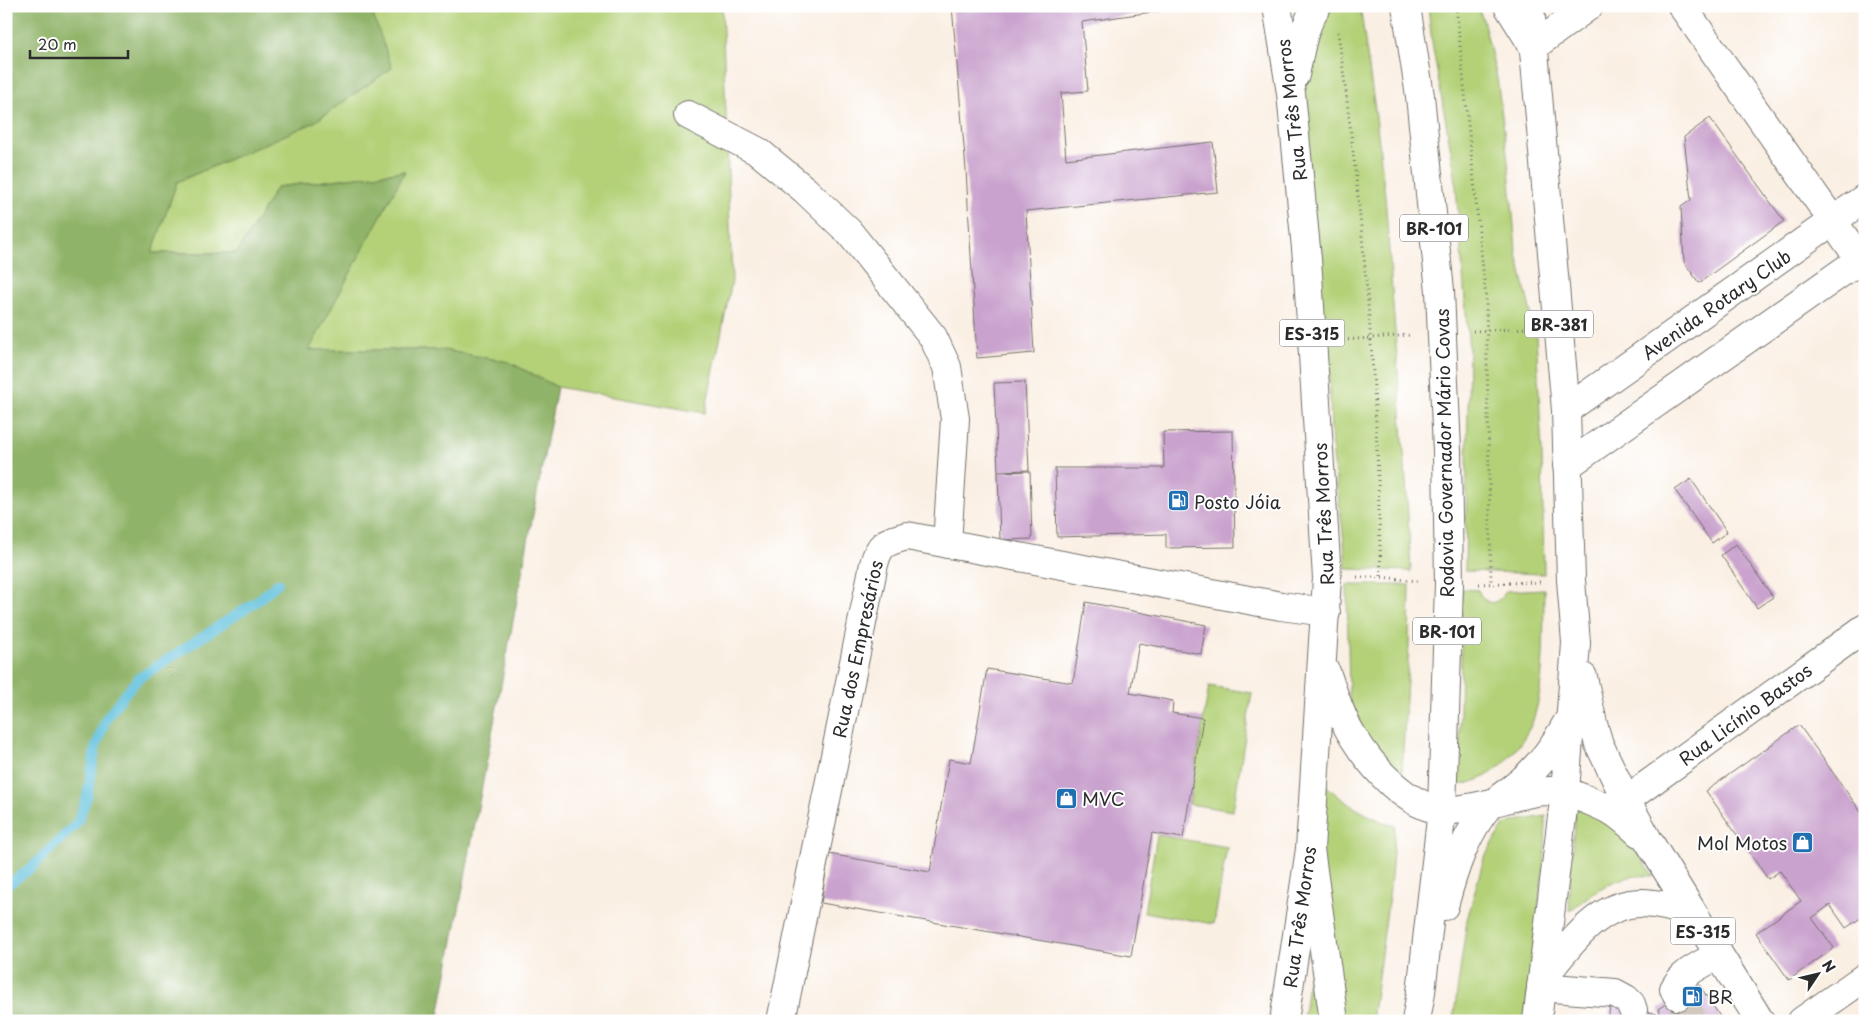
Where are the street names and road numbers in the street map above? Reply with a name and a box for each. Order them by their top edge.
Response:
street label: Rua Três Morros [1269,38,1313,182]
road number: BR-101 [1400,214,1468,242]
street label: Avenida Rotary Club [1636,242,1796,366]
street label: Rodovia Governador Mário Covas [1428,308,1460,598]
road number: BR-381 [1525,310,1593,338]
road number: ES-315 [1280,319,1344,346]
street label: Rua Três Morros [1306,442,1340,586]
street label: Rua dos Empresários [825,558,889,740]
road number: BR-101 [1413,618,1481,644]
street label: Rua Licínio Bastos [1673,656,1817,772]
street label: Rua Três Morros [1276,844,1322,990]
road number: ES-315 [1670,918,1736,944]

